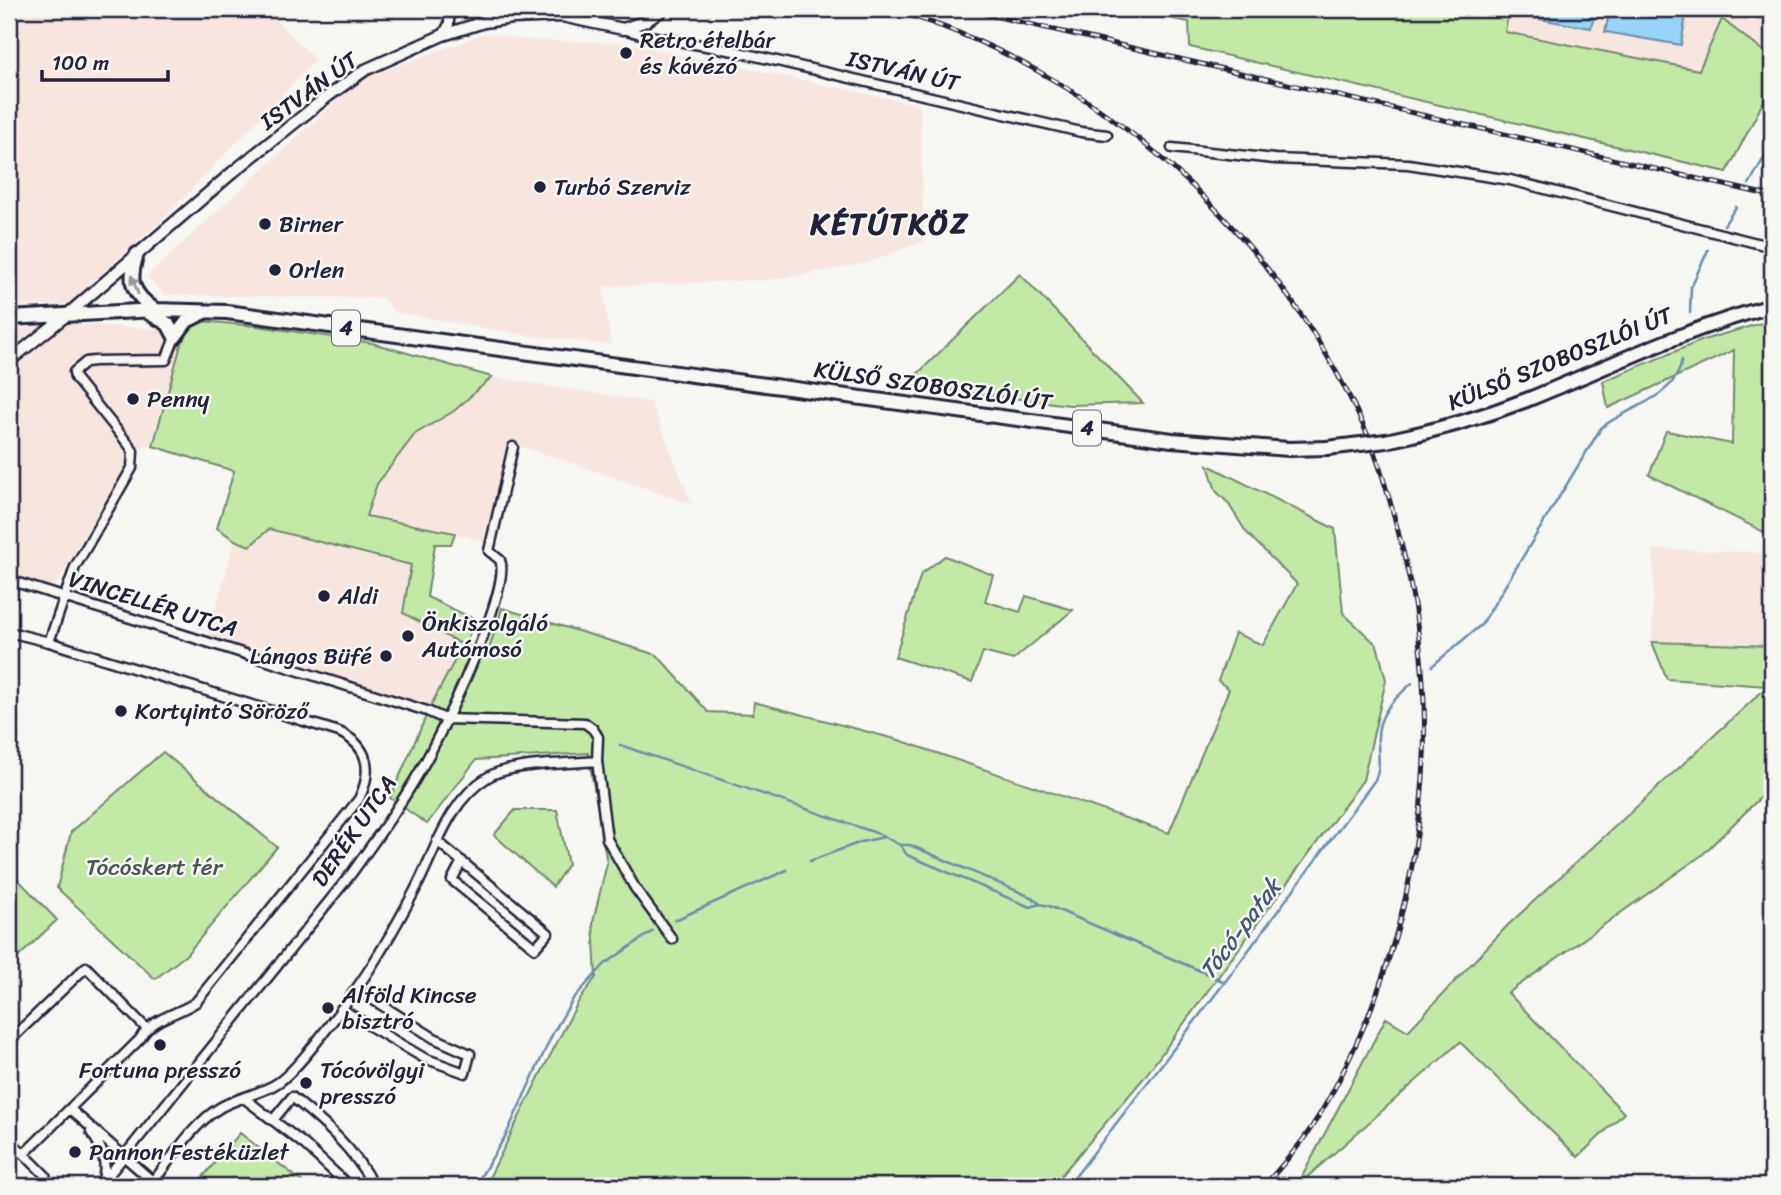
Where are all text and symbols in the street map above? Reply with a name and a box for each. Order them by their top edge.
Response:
place label: Retro ételbár és kávézó [640,20,776,87]
scale bar [42,38,168,82]
street label: ISTVÁN ÚT [842,38,965,104]
street label: ISTVÁN ÚT [250,40,369,142]
text: 100 m [52,44,109,82]
marker: Retro ételbár és kávézó [618,45,634,61]
place label: Turbó Szerviz [554,167,691,208]
marker: Turbó Szerviz [532,179,548,195]
district label: KÉTÚTKÖZ [809,197,970,251]
place label: Birner [279,204,345,245]
marker: Birner [257,216,273,232]
place label: Orlen [289,250,345,291]
marker: Orlen [267,262,283,278]
one-way arrow [129,274,140,295]
street label: KÜLSŐ SZOBOSZLÓI ÚT [1441,295,1680,423]
road number: 4 [332,310,360,346]
street label: KÜLSŐ SZOBOSZLÓI ÚT [812,349,1056,423]
place label: Penny [147,379,210,420]
marker: Penny [125,391,141,407]
road number: 4 [1073,410,1101,446]
street label: VINCELLÉR UTCA [63,559,243,649]
place label: Aldi [337,576,379,617]
marker: Aldi [316,588,332,604]
place label: Önkiszolgáló Autómosó [421,603,548,670]
marker: Önkiszolgáló Autómosó [400,628,416,644]
place label: Lángos Büfé [250,636,372,677]
marker: Lángos Büfé [378,648,394,664]
place label: Kortyintó Söröző [135,691,310,732]
marker: Kortyintó Söröző [113,703,129,719]
street label: DERÉK UTCA [300,766,408,896]
park label: Tócóskert tér [86,847,224,888]
water label: Tócó-patak [1188,867,1294,989]
place label: Alföld Kincse bisztró [341,975,477,1042]
marker: Alföld Kincse bisztró [320,1000,336,1016]
marker: Fortuna presszó [152,1037,168,1053]
place label: Fortuna presszó [79,1050,241,1091]
place label: Tócóvölgyi presszó [319,1050,425,1117]
marker: Tócóvölgyi presszó [298,1075,314,1091]
place label: Pannon Festéküzlet [89,1132,290,1173]
marker: Pannon Festéküzlet [67,1144,83,1160]

